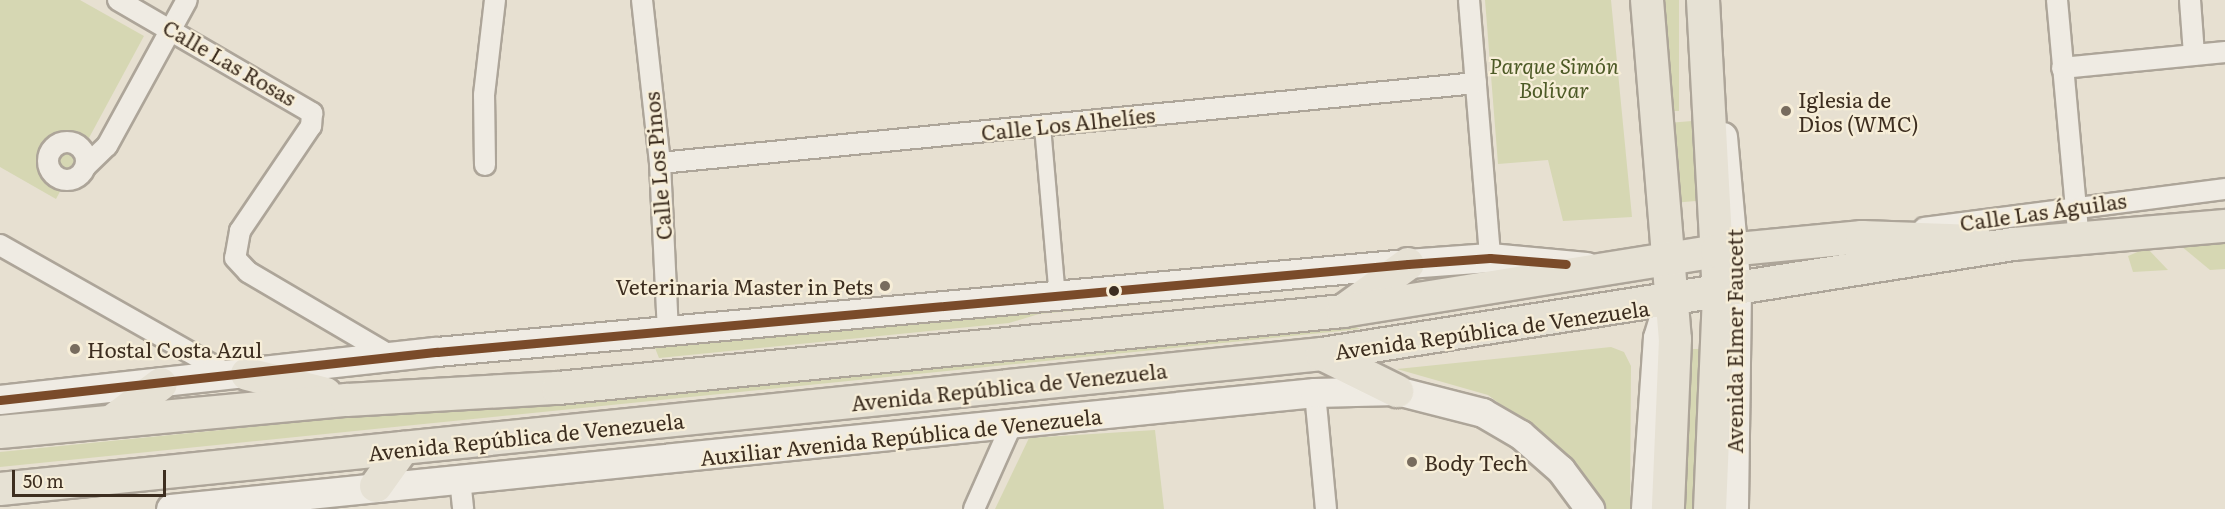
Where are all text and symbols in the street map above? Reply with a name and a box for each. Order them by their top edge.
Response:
street label: Calle Las Rosas [159,14,301,110]
park label: Parque Simón Bolívar [1489,52,1619,102]
place label: Iglesia de Dios (WMC) [1798,86,1919,136]
street label: Calle Los Pinos [638,91,676,241]
street label: Calle Los Alhelíes [980,101,1156,145]
marker: Iglesia de Dios (WMC) [1779,104,1793,118]
street label: Calle Las Águilas [1958,187,2128,235]
street label: Avenida Elmer Faucett [1721,229,1747,453]
place label: Veterinaria Master in Pets [615,273,873,299]
marker: Veterinaria Master in Pets [878,279,892,293]
unlabelled marker [1108,285,1120,297]
street label: Avenida República de Venezuela [1333,294,1651,364]
place label: Hostal Costa Azul [87,336,262,362]
marker: Hostal Costa Azul [68,342,82,356]
street label: Avenida República de Venezuela [850,357,1168,415]
street label: Auxiliar Avenida República de Venezuela [699,402,1103,470]
street label: Avenida República de Venezuela [367,407,685,465]
place label: Body Tech [1424,449,1528,475]
marker: Body Tech [1405,455,1419,469]
scale bar [15,458,170,496]
text: 50 m [23,467,64,494]

